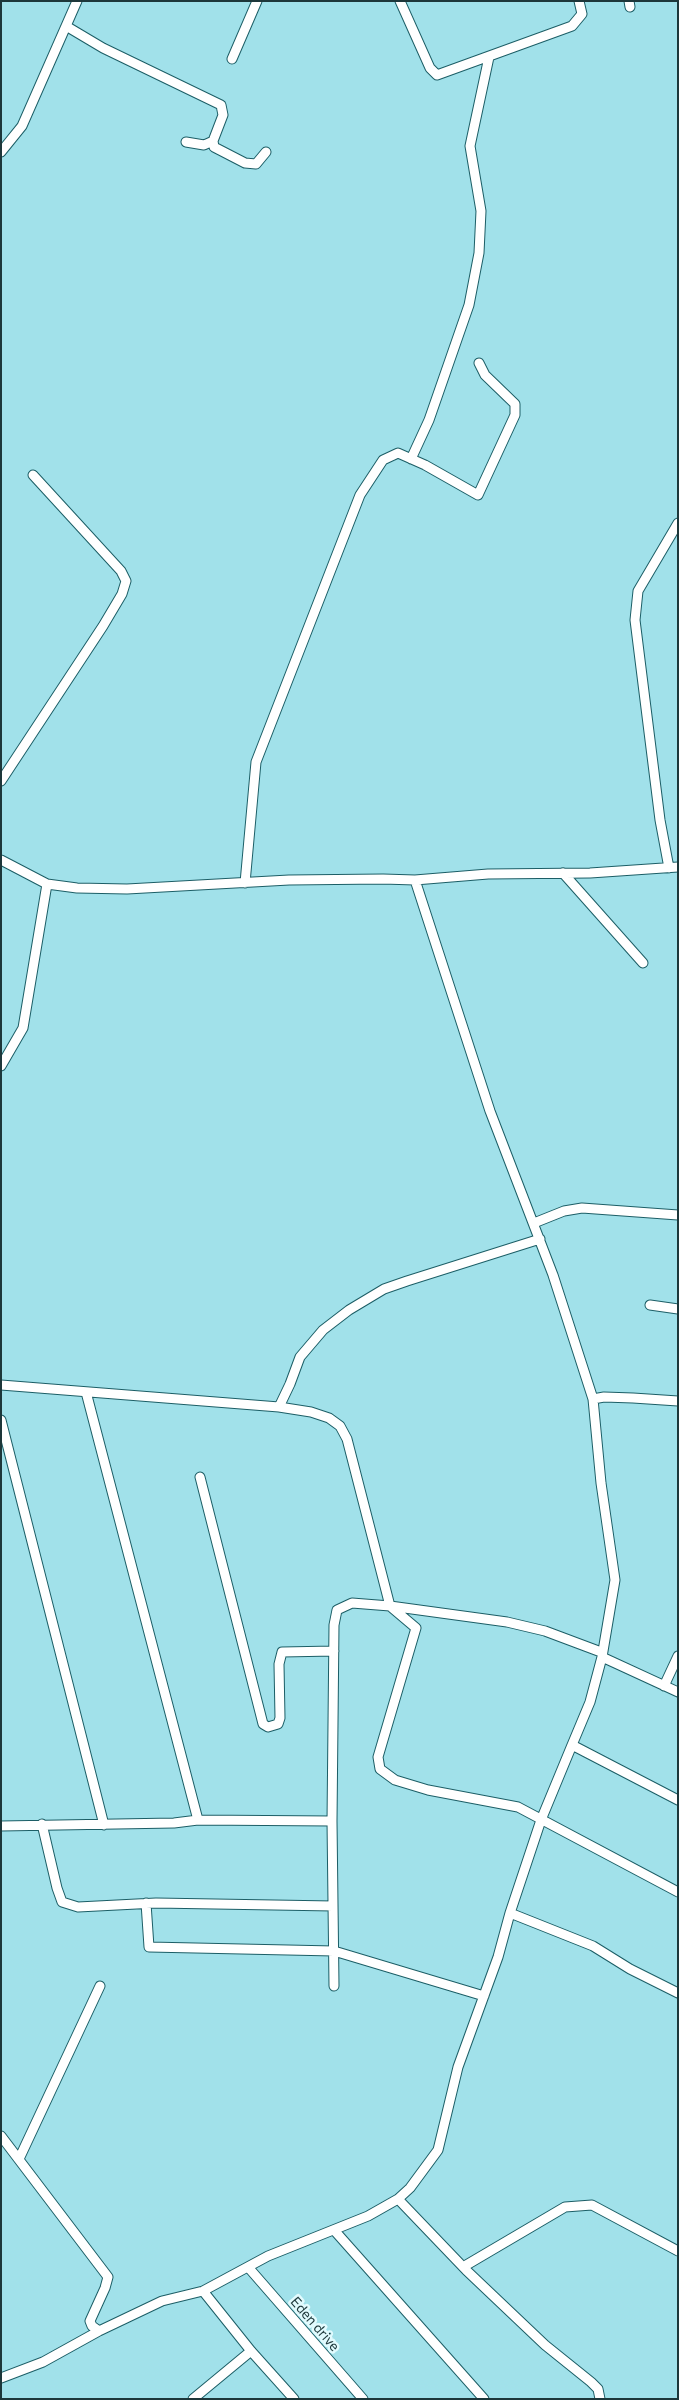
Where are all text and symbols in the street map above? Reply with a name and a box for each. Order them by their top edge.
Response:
street label: Eden drive [287,2294,343,2354]

